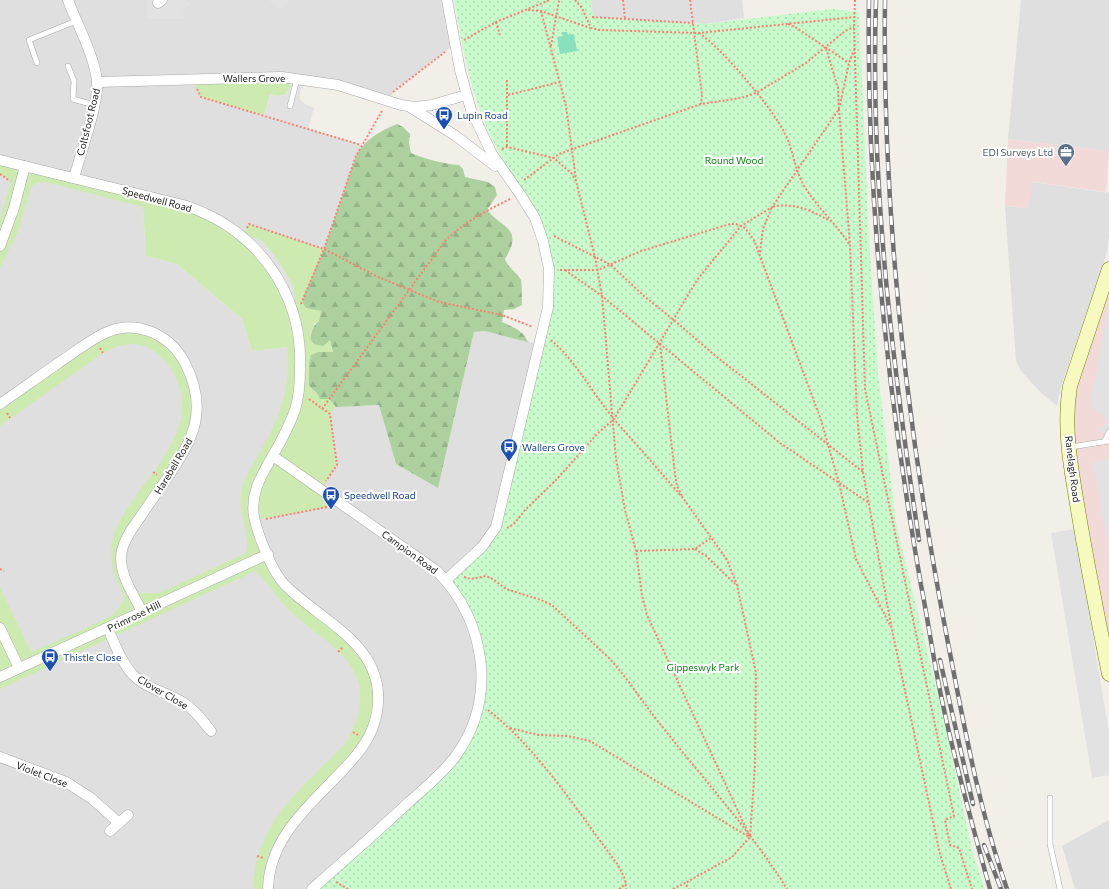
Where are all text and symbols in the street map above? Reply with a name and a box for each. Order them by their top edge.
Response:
street label: Wallers Grove [223,72,285,84]
street label: Coltsfoot Road [74,87,102,157]
bus stop icon: Lupin Road [434,105,454,130]
place label: Lupin Road [457,109,508,121]
office icon: EDI Surveys Ltd [1056,142,1076,167]
place label: EDI Surveys Ltd [983,146,1053,158]
park label: Round Wood [705,154,764,166]
street label: Speedwell Road [121,184,193,214]
street label: Ranelagh Road [1063,435,1083,503]
street label: Harebell Road [152,436,195,496]
bus stop icon: Wallers Grove [499,437,519,462]
place label: Wallers Grove [522,441,585,453]
bus stop icon: Speedwell Road [321,485,341,510]
place label: Speedwell Road [344,489,416,501]
street label: Campion Road [380,528,441,576]
street label: Primrose Hill [105,598,163,634]
bus stop icon: Thistle Close [40,647,60,672]
place label: Thistle Close [63,651,121,663]
park label: Gippeswyk Park [667,661,740,673]
street label: Clover Close [136,673,190,711]
street label: Violet Close [15,759,69,789]

